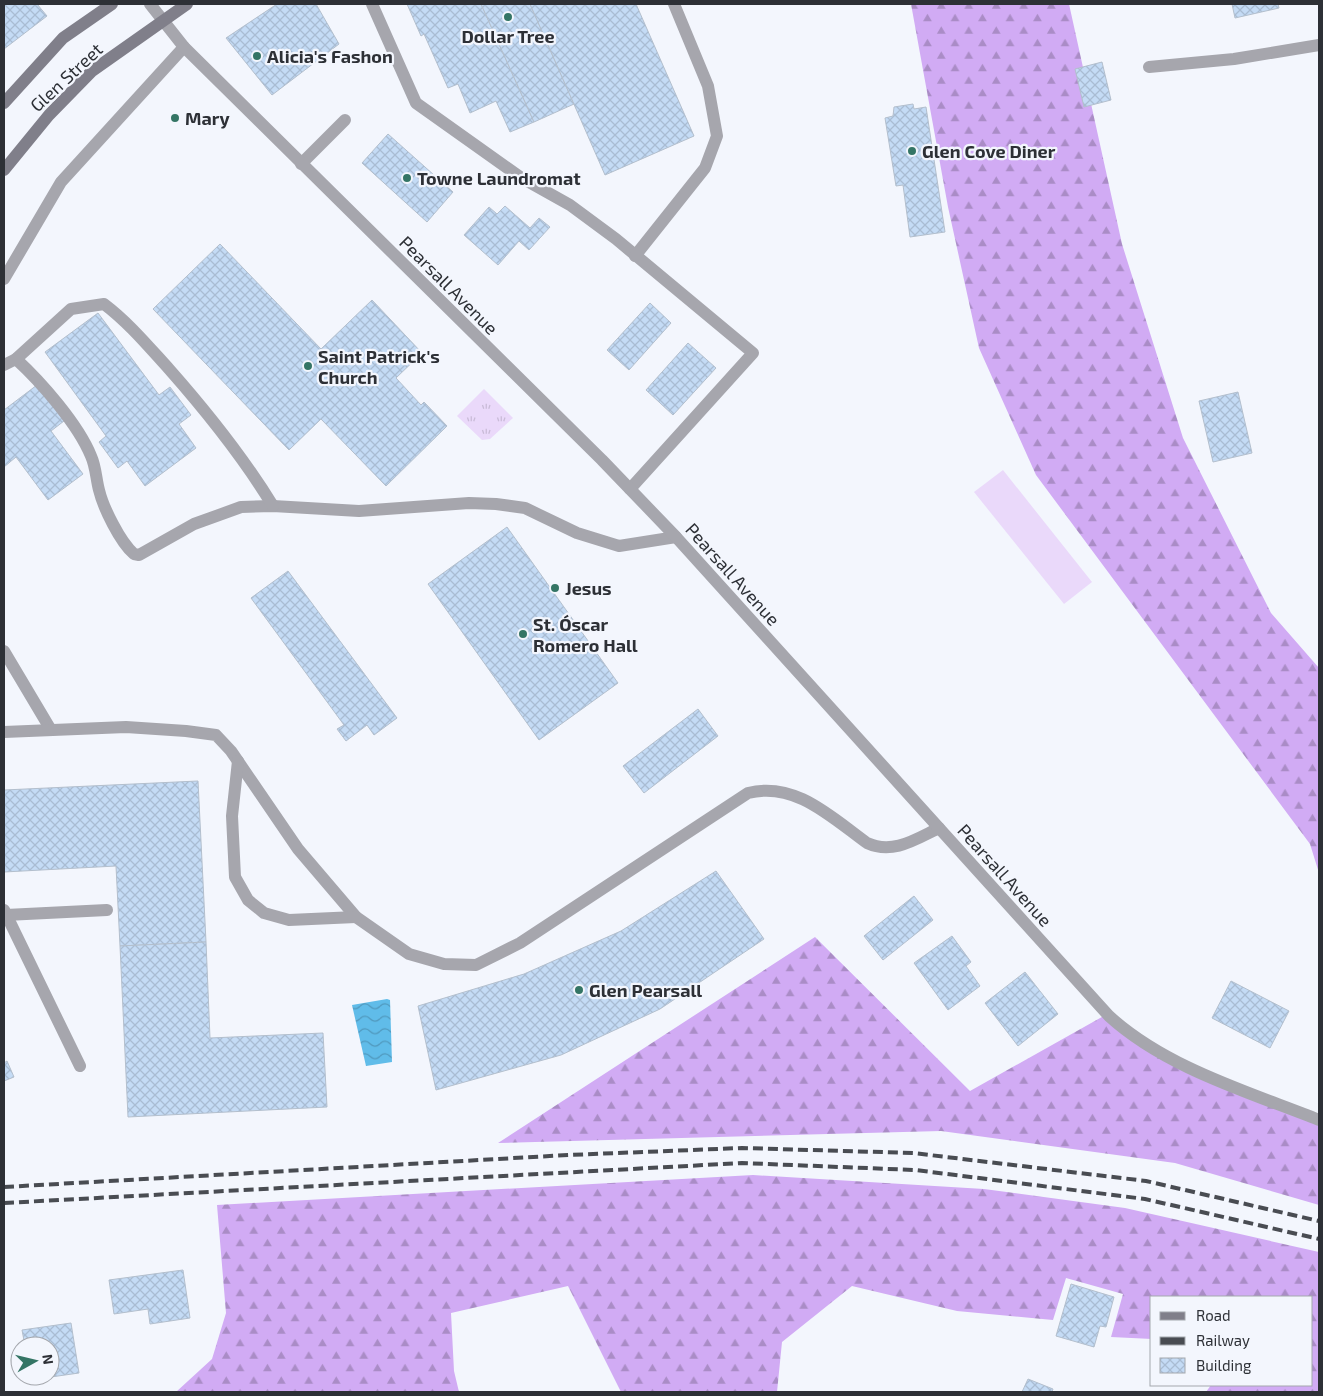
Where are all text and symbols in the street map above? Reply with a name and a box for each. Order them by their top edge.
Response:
marker: Dollar Tree [502,11,514,23]
place label: Dollar Tree [461,25,555,47]
street label: Glen Street [25,38,107,116]
place label: Alicia's Fashon [267,45,393,67]
marker: Alicia's Fashon [251,50,263,62]
place label: Mary [185,107,230,129]
marker: Mary [169,112,181,124]
place label: Glen Cove Diner [922,140,1056,162]
marker: Glen Cove Diner [906,145,918,157]
place label: Towne Laundromat [417,167,581,189]
marker: Towne Laundromat [401,172,413,184]
street label: Pearsall Avenue [395,231,503,339]
place label: Saint Patrick's Church [318,345,440,388]
marker: Saint Patrick's Church [302,360,314,372]
street label: Pearsall Avenue [681,518,785,630]
place label: Jesus [565,577,612,599]
marker: Jesus [549,582,561,594]
place label: St. Óscar Romero Hall [533,613,638,656]
marker: St. Óscar Romero Hall [517,628,529,640]
street label: Pearsall Avenue [953,819,1057,931]
place label: Glen Pearsall [589,979,702,1001]
marker: Glen Pearsall [573,984,585,996]
legend [1150,1296,1313,1386]
text: Road [1196,1306,1231,1324]
text: Railway [1196,1331,1250,1349]
north arrow [10,1336,60,1386]
text: N [39,1353,57,1365]
text: Building [1196,1356,1252,1374]

